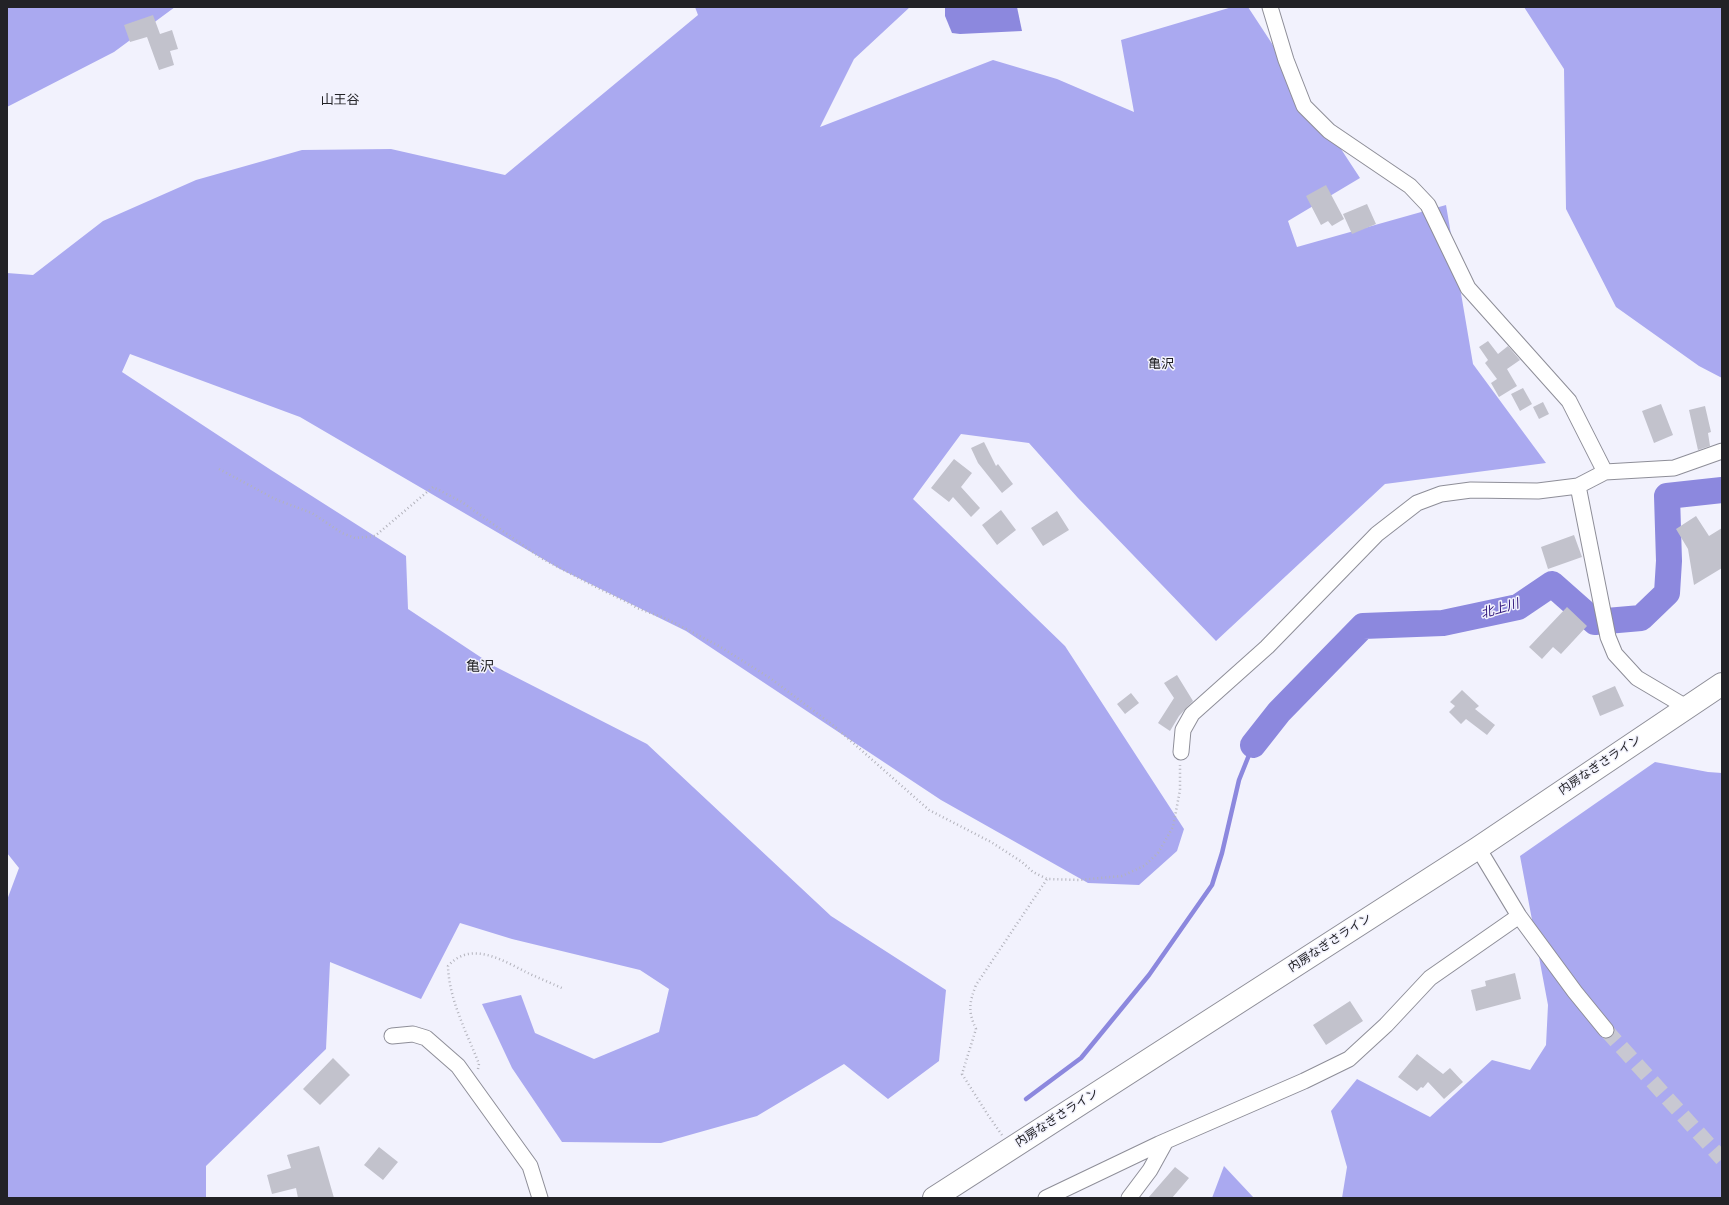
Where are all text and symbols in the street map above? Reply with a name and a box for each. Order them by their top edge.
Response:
district label: 山王谷 [321,92,359,108]
district label: 亀沢 [1148,356,1174,372]
water label: 北上川 [1479,596,1521,622]
district label: 亀沢 [466,659,494,675]
street label: 内房なぎさライン [1556,732,1644,798]
street label: 内房なぎさライン [1286,911,1374,975]
street label: 内房なぎさライン [1013,1086,1101,1150]

